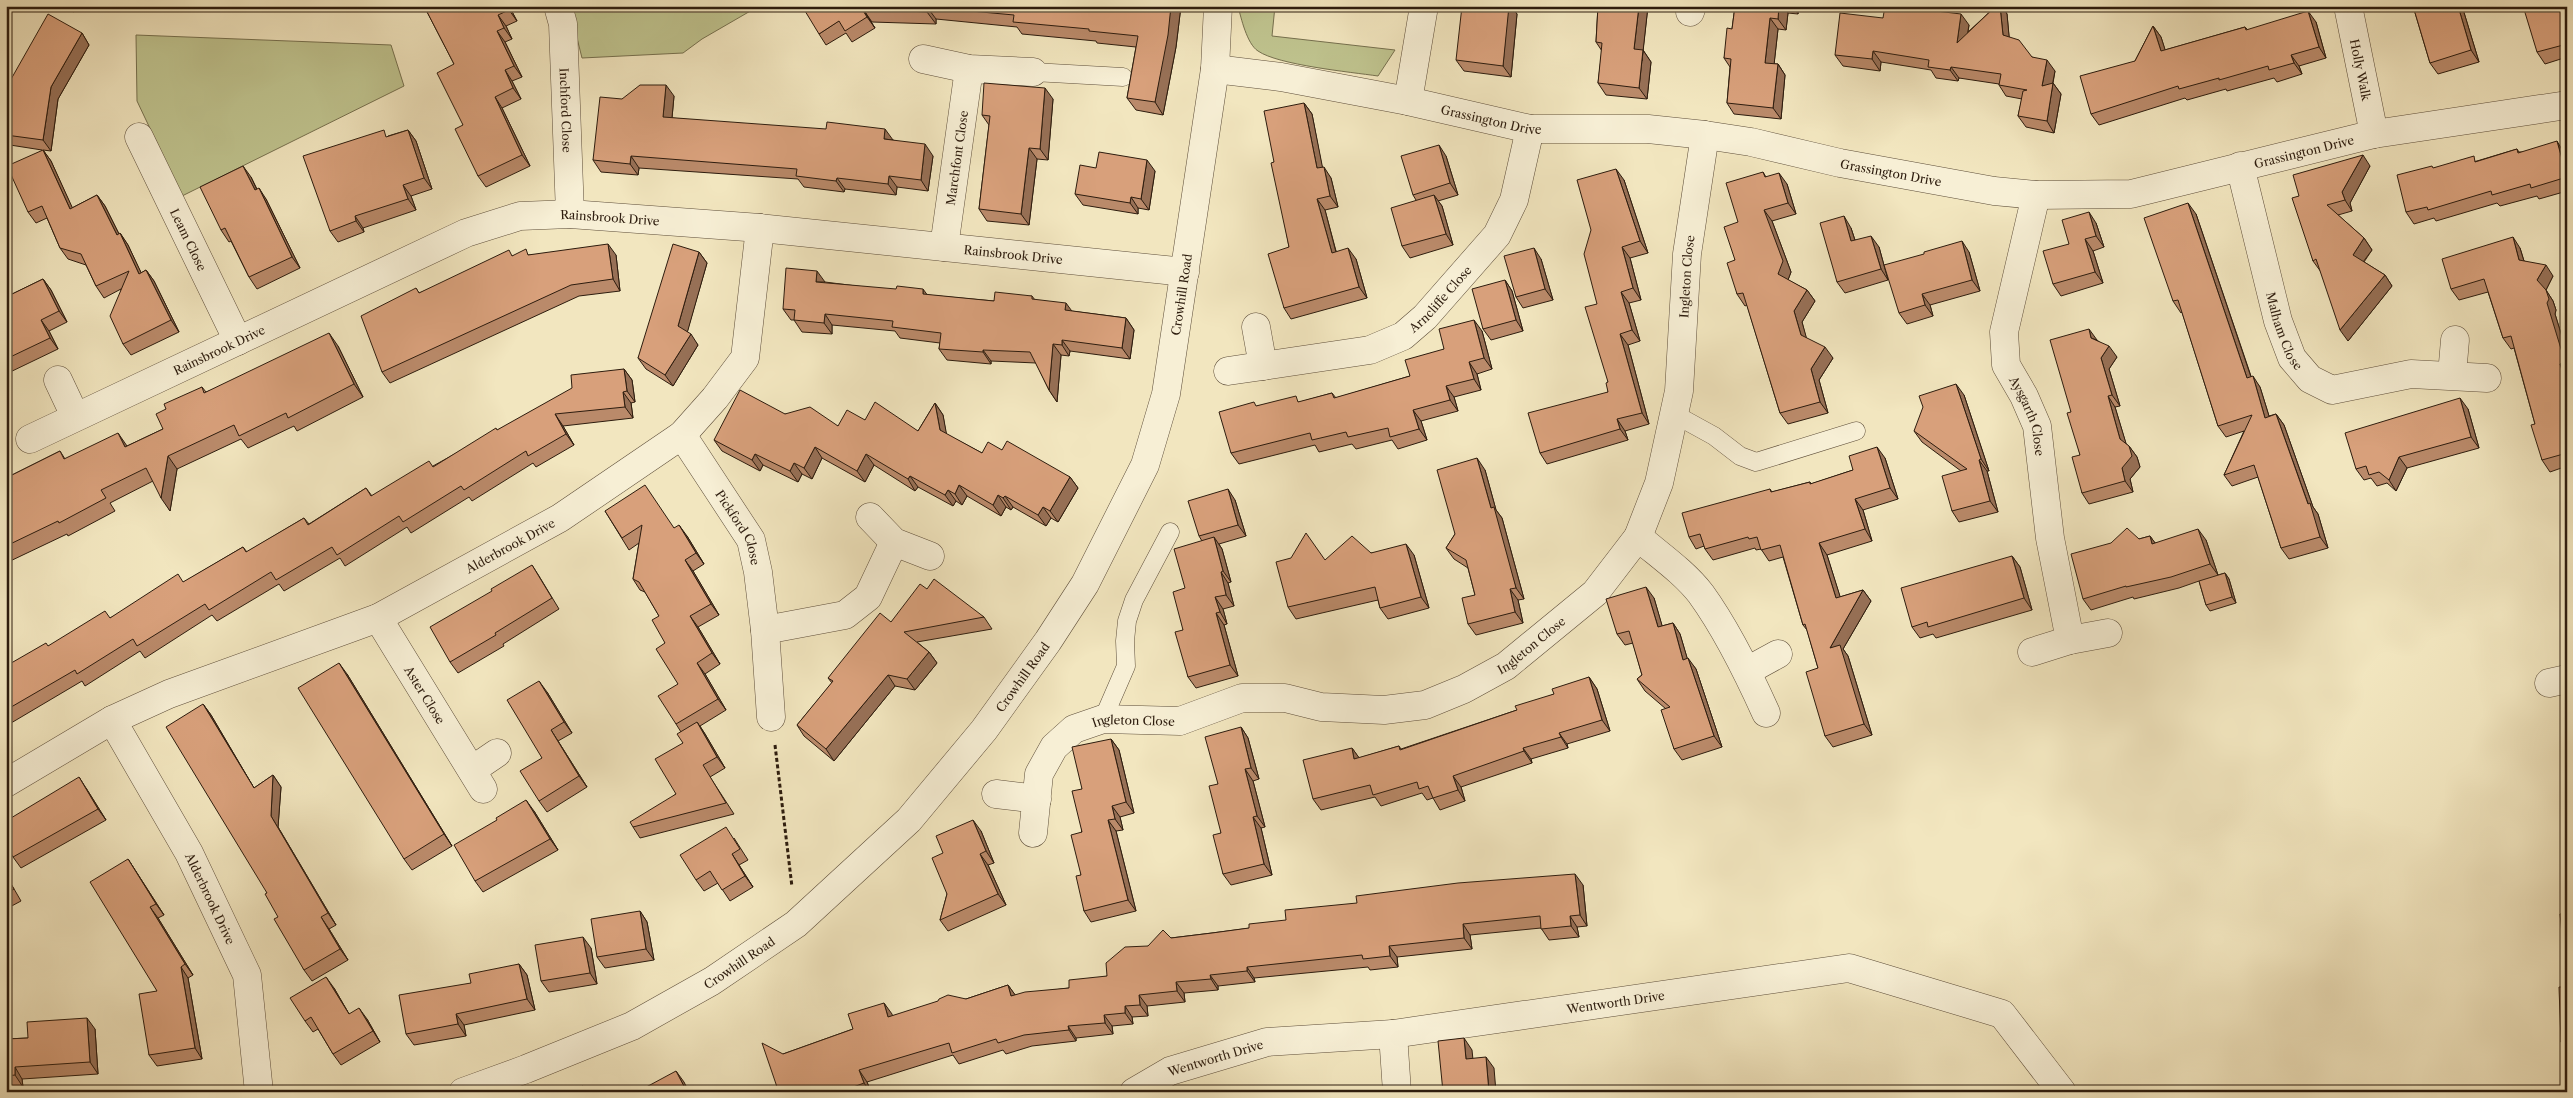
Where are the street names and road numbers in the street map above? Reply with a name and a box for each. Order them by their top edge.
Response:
street label: Holly Walk [2347,38,2375,103]
street label: Inchford Close [557,68,575,153]
street label: Grassington Drive [1439,101,1542,137]
street label: Marchfont Close [942,109,971,206]
street label: Grassington Drive [2252,132,2356,171]
street label: Grassington Drive [1839,156,1943,189]
street label: Leam Close [167,206,210,273]
street label: Rainsbrook Drive [560,206,660,228]
street label: Ingleton Close [1676,234,1697,318]
street label: Rainsbrook Drive [963,242,1064,267]
street label: Crowhill Road [1167,252,1195,336]
street label: Arncliffe Close [1405,262,1474,336]
street label: Malham Close [2264,290,2306,373]
street label: Rainsbrook Drive [171,322,267,378]
street label: Aysgarth Close [2006,372,2048,457]
street label: Pickford Close [713,487,764,567]
street label: Alderbrook Drive [462,515,558,576]
street label: Ingleton Close [1494,613,1568,677]
street label: Crowhill Road [992,638,1053,715]
street label: Aster Close [401,662,449,727]
street label: Ingleton Close [1090,712,1175,730]
street label: Alderbrook Drive [182,849,239,947]
street label: Crowhill Road [701,933,778,992]
street label: Wentworth Drive [1565,987,1666,1016]
street label: Wentworth Drive [1165,1036,1265,1079]

